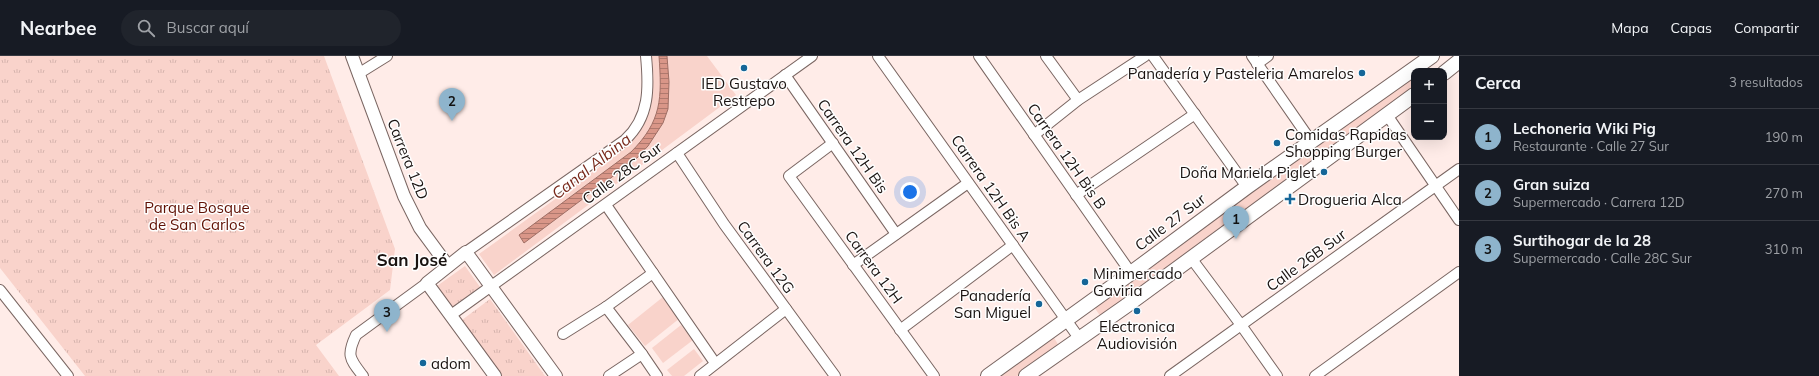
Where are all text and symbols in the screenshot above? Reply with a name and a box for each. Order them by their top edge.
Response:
search box [121,10,401,46]
text: Nearbee [20,16,97,40]
icon: search [135,17,157,39]
text: Buscar aquí [167,18,249,37]
text: Mapa [1611,19,1649,37]
text: Capas [1671,19,1712,37]
text: Compartir [1734,19,1799,37]
marker: IED Gustavo Restrepo [739,63,749,73]
place label: Panadería y Pasteleria Amarelos [1128,64,1354,83]
marker: Panadería y Pasteleria Amarelos [1357,68,1367,78]
map controls [1411,68,1447,140]
button: + [1411,68,1447,104]
text: Cerca [1475,72,1521,93]
place label: IED Gustavo Restrepo [701,74,787,110]
text: 3 resultados [1729,74,1803,90]
pin: 2 [439,88,465,121]
street label: Carrera 12H Bis [813,95,893,197]
street label: Carrera 12H Bis B [1023,99,1111,213]
button: − [1411,104,1447,140]
street label: Carrera 12D [383,116,433,202]
text: Lechoneria Wiki Pig [1513,119,1656,138]
place label: Comidas Rapidas Shopping Burger [1285,125,1407,161]
water label: Canal Albina [547,129,635,203]
text: 1 [1484,129,1492,145]
text: 190 m [1765,129,1803,145]
street label: Carrera 12H Bis A [947,131,1035,245]
street label: Calle 28C Sur [578,137,666,208]
marker: Comidas Rapidas Shopping Burger [1272,138,1282,148]
text: Restaurante · Calle 27 Sur [1513,138,1669,154]
place label: Doña Mariela Piglet [1180,163,1316,182]
marker: Doña Mariela Piglet [1319,167,1329,177]
text: Gran suiza [1513,175,1590,194]
your location [900,182,920,202]
text: 2 [1484,185,1492,201]
text: 270 m [1765,185,1803,201]
street label: Calle 27 Sur [1131,189,1210,255]
place label: Drogueria Alca [1298,190,1402,209]
marker: Drogueria Alca [1285,194,1295,204]
text: Supermercado · Carrera 12D [1513,194,1685,210]
park label: Parque Bosque de San Carlos [144,198,250,234]
pin: 1 [1223,206,1249,239]
street label: Carrera 12G [733,217,799,297]
street label: Calle 26B Sur [1262,224,1350,295]
street label: Carrera 12H [841,227,907,307]
text: Surtihogar de la 28 [1513,231,1651,250]
text: 3 [1484,241,1492,257]
text: 310 m [1765,241,1803,257]
district label: San José [377,249,447,270]
text: Supermercado · Calle 28C Sur [1513,250,1692,266]
place label: Minimercado Gaviria [1093,264,1182,300]
marker: Minimercado Gaviria [1080,277,1090,287]
place label: Panadería San Miguel [954,286,1031,322]
pin: 3 [374,299,400,332]
marker: Panadería San Miguel [1034,299,1044,309]
marker: Electronica Audiovisión [1132,306,1142,316]
place label: Electronica Audiovisión [1097,317,1177,353]
place label: adom [431,354,471,373]
marker: adom [418,358,428,368]

